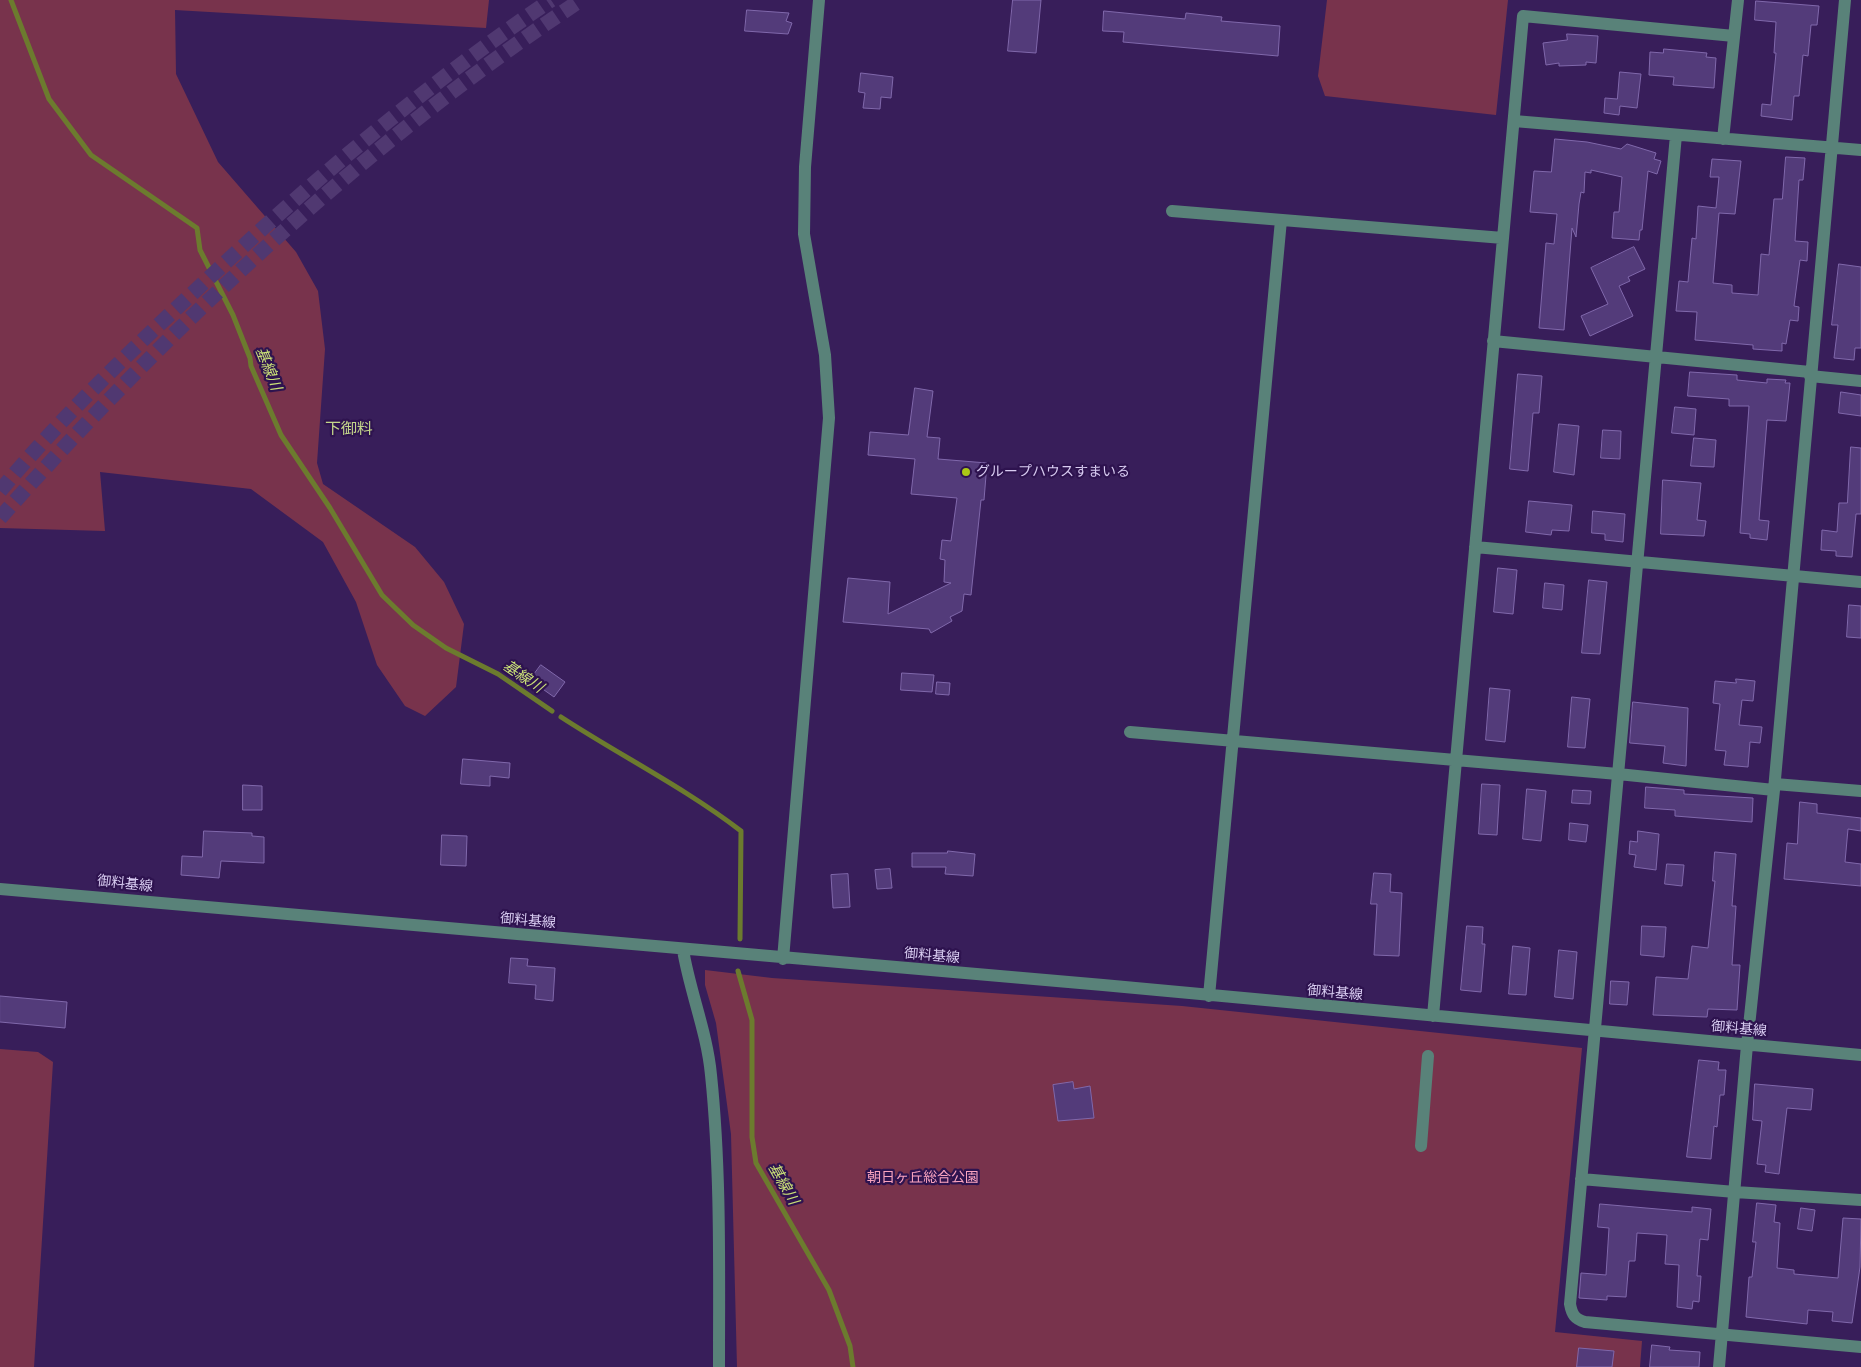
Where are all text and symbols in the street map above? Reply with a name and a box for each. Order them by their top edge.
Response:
water label: 基線川 [251,345,285,393]
district label: 下御料 [325,419,373,439]
place label: グループハウスすまいる [976,464,1130,480]
marker: グループハウスすまいる [960,466,972,478]
water label: 基線川 [499,657,547,697]
street label: 御料基線 [96,873,154,895]
street label: 御料基線 [499,910,557,932]
street label: 御料基線 [903,945,961,967]
street label: 御料基線 [1306,982,1364,1004]
street label: 御料基線 [1710,1018,1768,1040]
water label: 基線川 [764,1160,802,1208]
park label: 朝日ヶ丘総合公園 [867,1170,979,1186]

